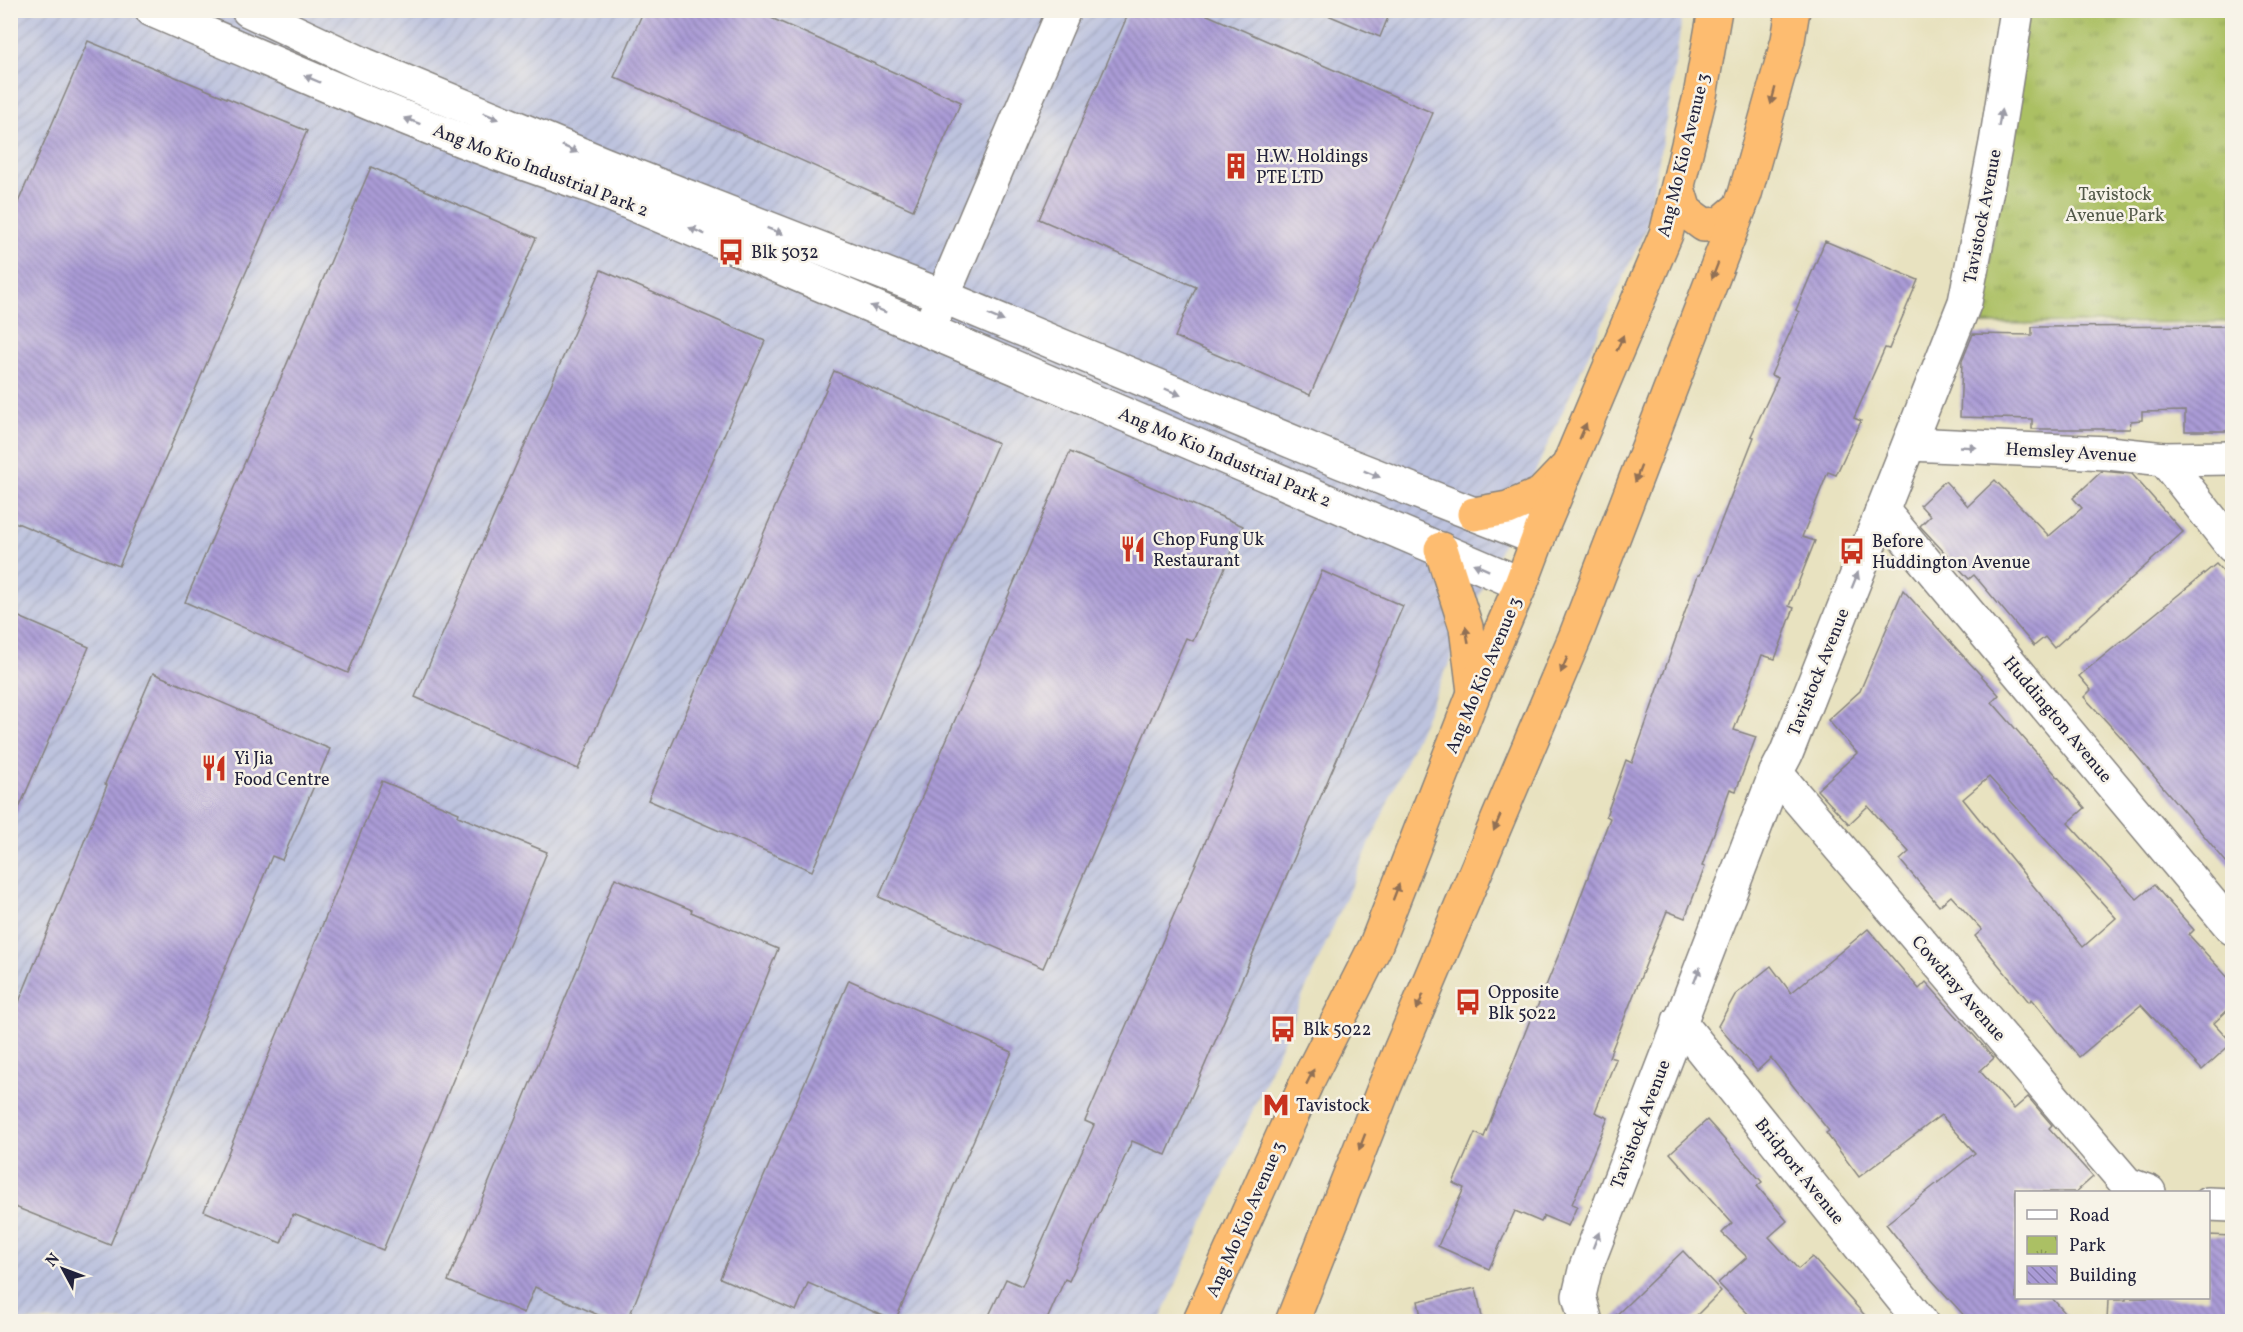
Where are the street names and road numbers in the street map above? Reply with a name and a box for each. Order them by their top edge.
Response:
street label: Ang Mo Kio Avenue 3 [1652,71,1717,240]
street label: Ang Mo Kio Industrial Park 2 [429,119,652,224]
street label: Tavistock Avenue [1958,147,2009,285]
street label: Ang Mo Kio Industrial Park 2 [1114,402,1335,515]
street label: Hemsley Avenue [2005,438,2137,469]
street label: Ang Mo Kio Avenue 3 [1440,593,1529,758]
street label: Tavistock Avenue [1782,605,1856,740]
street label: Huddington Avenue [1996,651,2117,789]
street label: Cowdray Avenue [1905,931,2011,1047]
street label: Tavistock Avenue [1605,1057,1677,1193]
street label: Bridport Avenue [1748,1113,1850,1231]
street label: Ang Mo Kio Avenue 3 [1201,1138,1292,1302]

